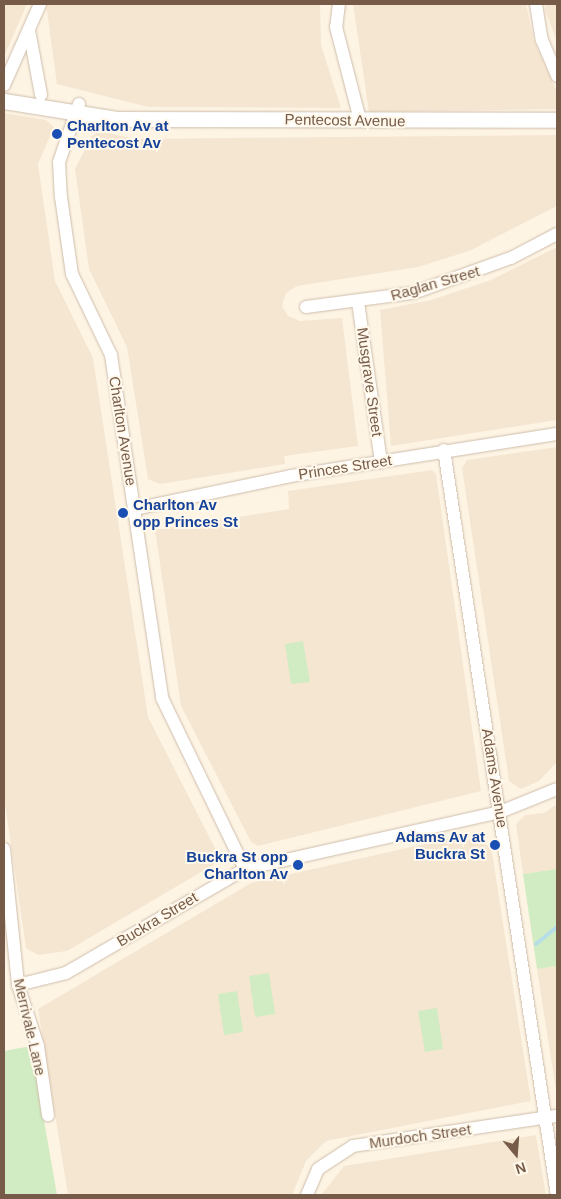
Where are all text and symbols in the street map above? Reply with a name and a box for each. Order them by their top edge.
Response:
street label: Pentecost Avenue [284,110,406,130]
place label: Charlton Av at Pentecost Av [67,116,169,151]
marker: Charlton Av at Pentecost Av [51,128,63,140]
street label: Raglan Street [388,262,482,304]
street label: Musgrave Street [353,326,387,438]
street label: Charlton Avenue [105,375,141,487]
street label: Princes Street [297,451,393,483]
place label: Charlton Av opp Princes St [133,495,238,530]
marker: Charlton Av opp Princes St [117,507,129,519]
street label: Adams Avenue [478,726,512,830]
place label: Adams Av at Buckra St [395,827,485,862]
marker: Adams Av at Buckra St [489,839,501,851]
place label: Buckra St opp Charlton Av [186,847,288,882]
marker: Buckra St opp Charlton Av [292,859,304,871]
street label: Buckra Street [113,888,201,950]
street label: Merrivale Lane [10,977,50,1077]
street label: Murdoch Street [368,1120,472,1152]
north arrow [491,1129,541,1179]
text: N [513,1159,528,1177]

